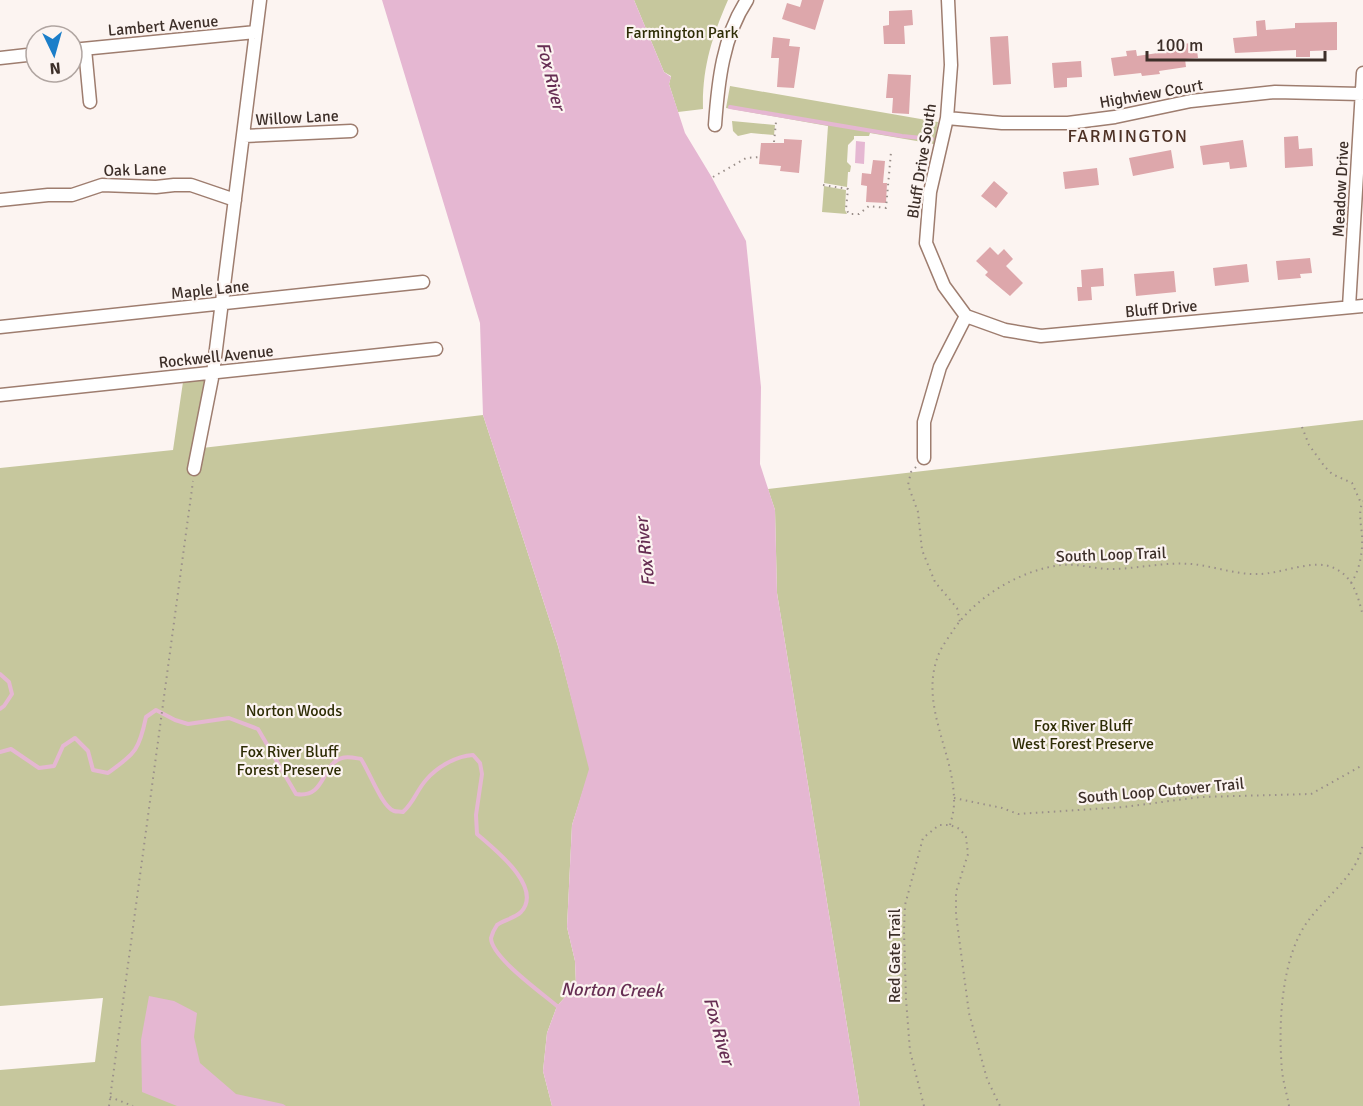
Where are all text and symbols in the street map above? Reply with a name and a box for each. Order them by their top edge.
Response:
street label: Lambert Avenue [107,11,219,41]
park label: Farmington Park [626,23,738,43]
north arrow [24,24,84,84]
scale bar [1147,24,1326,62]
text: 100 m [1156,34,1203,56]
water label: Fox River [532,40,571,115]
text: N [49,57,62,78]
street label: Highview Court [1098,75,1205,113]
street label: Bluff Drive South [903,102,941,220]
street label: Willow Lane [255,106,339,130]
district label: FARMINGTON [1067,125,1189,147]
street label: Meadow Drive [1328,140,1354,238]
street label: Oak Lane [103,159,167,181]
street label: Maple Lane [170,276,250,304]
street label: Bluff Drive [1124,296,1198,322]
street label: Rockwell Avenue [158,341,275,373]
water label: Fox River [630,514,660,588]
street label: South Loop Trail [1056,543,1167,567]
park label: Norton Woods [246,701,342,721]
park label: Fox River Bluff West Forest Preserve [1012,716,1154,754]
park label: Fox River Bluff Forest Preserve [237,742,341,780]
street label: South Loop Cutover Trail [1077,774,1245,808]
street label: Red Gate Trail [885,908,905,1003]
water label: Norton Creek [561,978,665,1002]
water label: Fox River [699,995,740,1070]

